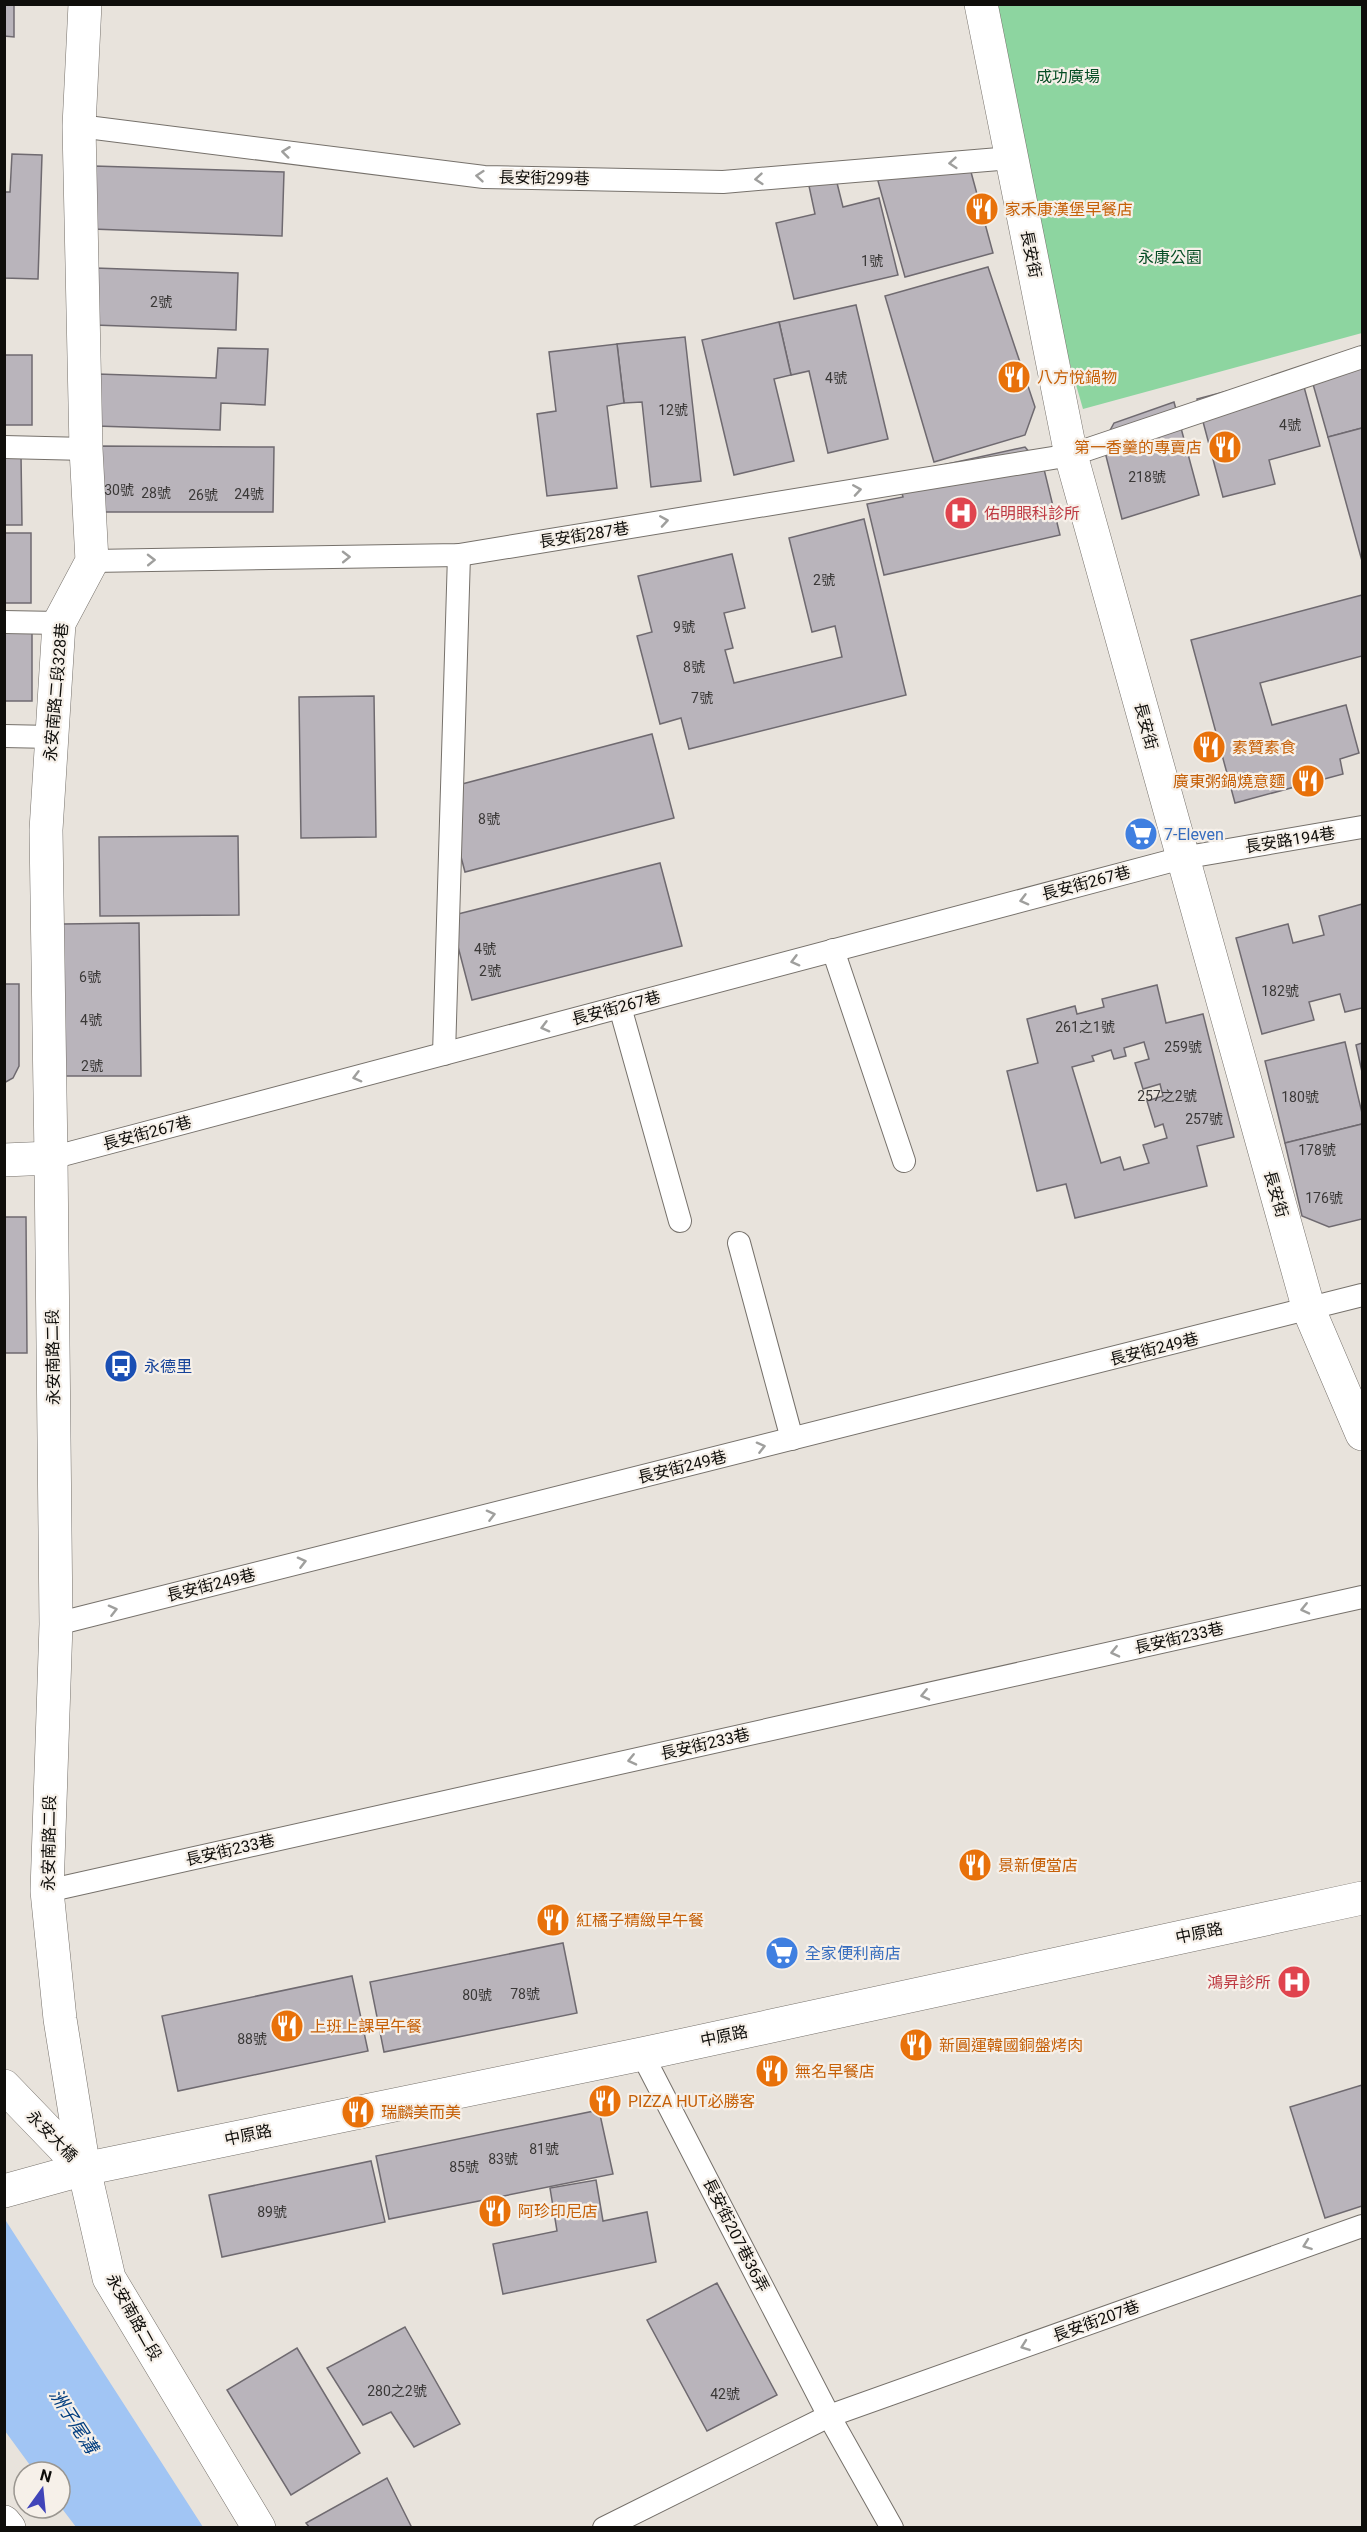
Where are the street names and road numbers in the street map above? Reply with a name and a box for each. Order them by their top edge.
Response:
street label: 長安街299巷 [498,168,590,188]
street label: 長安街 [1017,229,1045,279]
street label: 長安街287巷 [538,519,630,551]
street label: 永安南路二段328巷 [40,622,72,762]
street label: 長安街 [1131,700,1161,752]
street label: 長安路194巷 [1244,824,1336,856]
street label: 長安街267巷 [1040,862,1132,904]
street label: 長安街267巷 [570,987,662,1029]
street label: 長安街267巷 [101,1112,193,1154]
street label: 長安街 [1260,1168,1292,1220]
street label: 永安南路二段 [43,1309,63,1405]
street label: 長安街249巷 [1108,1329,1200,1369]
street label: 長安街249巷 [636,1447,728,1487]
street label: 長安街249巷 [165,1565,257,1605]
street label: 長安街233巷 [1133,1619,1225,1657]
street label: 長安街233巷 [659,1725,751,1763]
street label: 永安南路二段 [39,1795,59,1891]
street label: 長安街233巷 [184,1831,276,1869]
street label: 中原路 [1174,1919,1224,1947]
street label: 中原路 [699,2022,749,2050]
street label: 永安大橋 [23,2106,81,2166]
street label: 中原路 [223,2121,273,2149]
street label: 長安街207巷36弄 [699,2175,773,2295]
street label: 永安南路二段 [102,2270,166,2364]
street label: 長安街207巷 [1050,2297,1142,2345]

